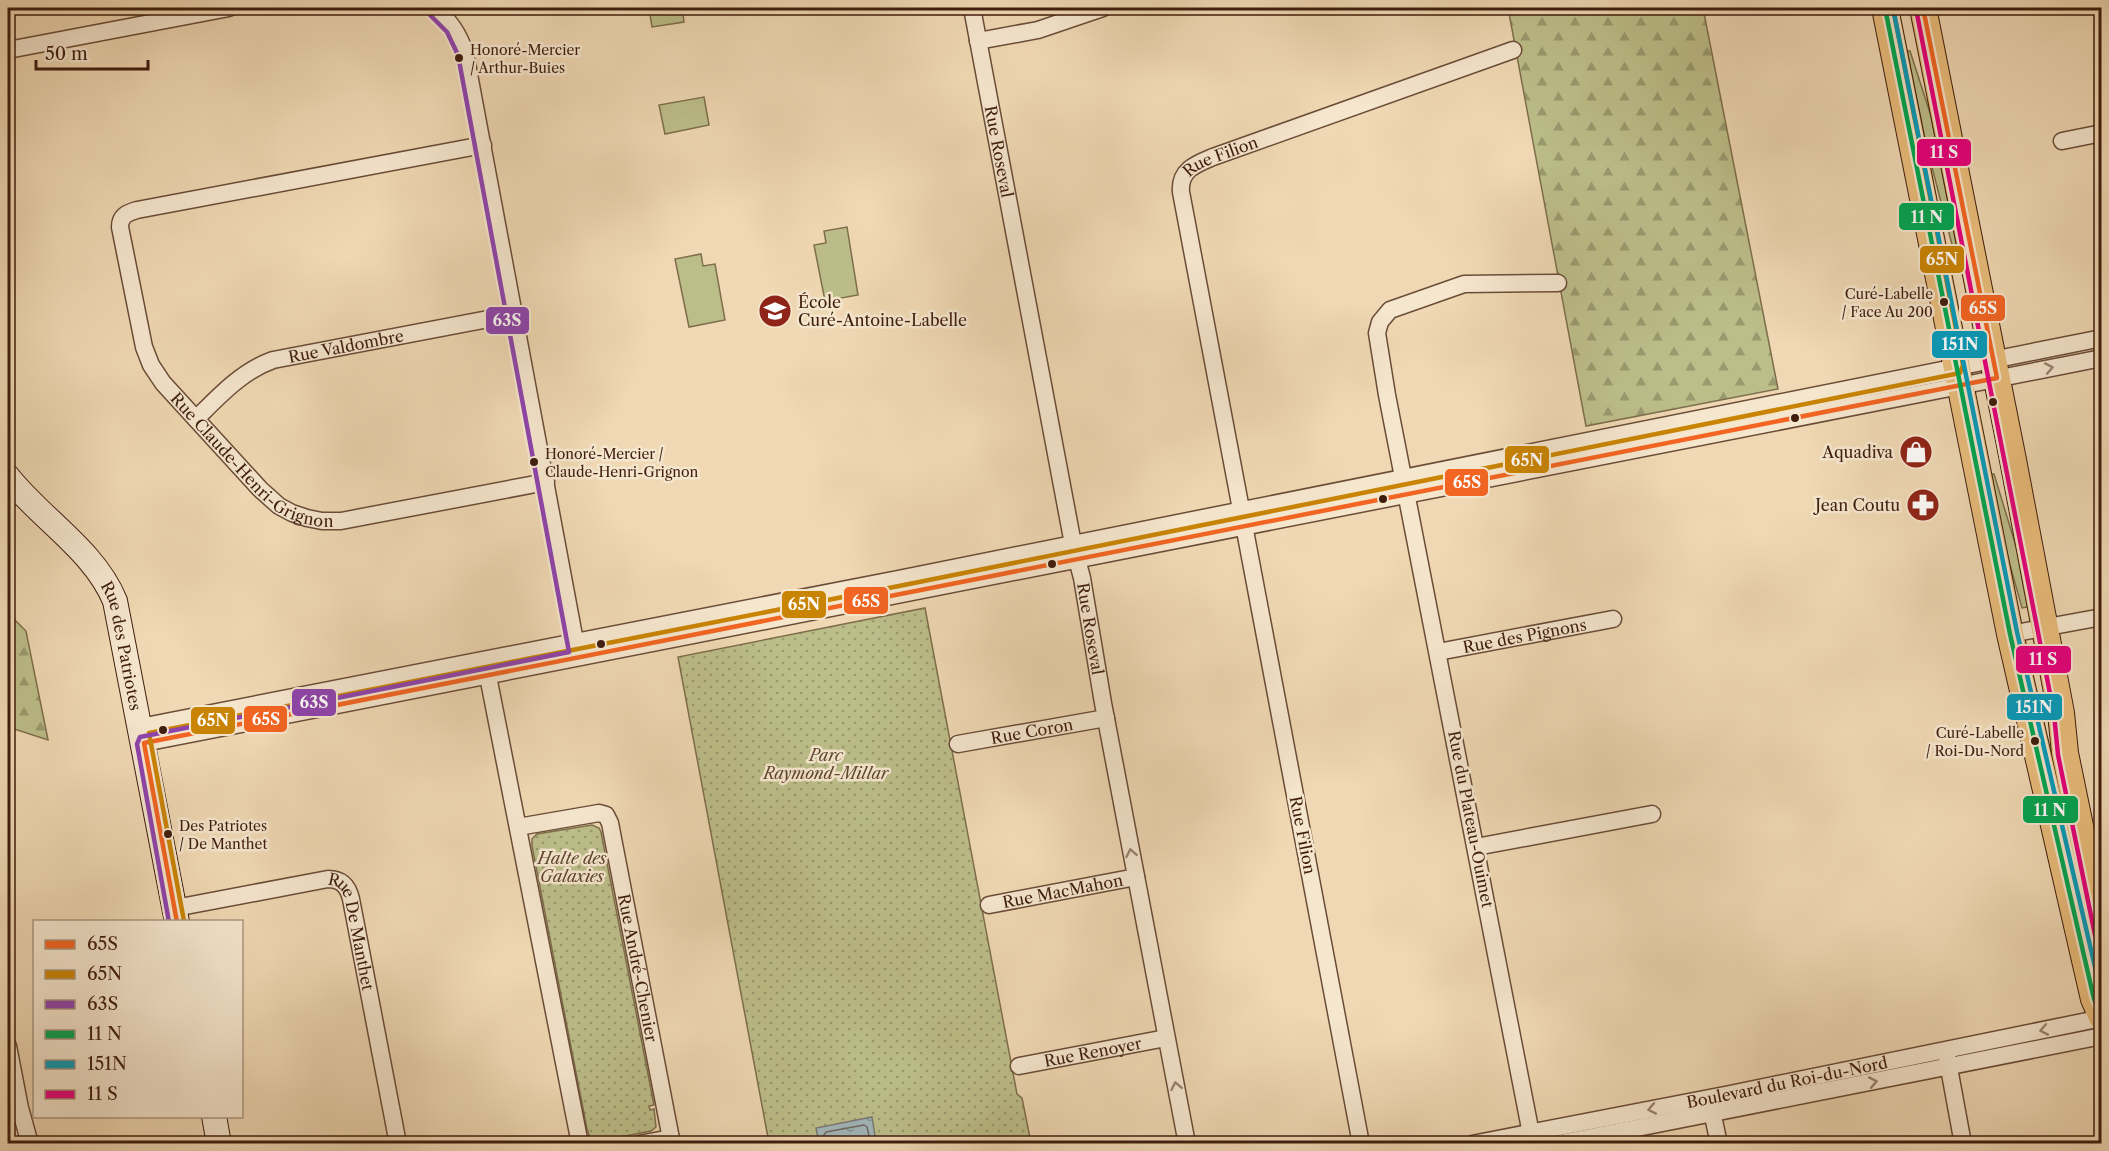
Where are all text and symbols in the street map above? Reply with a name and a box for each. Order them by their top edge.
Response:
scale bar [36,33,148,71]
place label: Honoré-Mercier / Arthur-Buies [470,41,580,77]
text: 50 m [45,43,88,65]
marker: Honoré-Mercier / Arthur-Buies [453,52,465,64]
street label: Rue Roseval [981,104,1018,199]
street label: Rue Filion [1178,132,1261,181]
line badge: 11 S [1916,138,1972,167]
text: 11 S [1930,142,1958,162]
line badge: 11 N [1898,202,1955,231]
text: 11 N [1911,207,1943,227]
line badge: 65N [1919,245,1965,274]
text: 65N [1926,249,1958,269]
place label: Curé-Labelle / Face Au 200 [1842,285,1933,321]
place label: École Curé-Antoine-Labelle [798,292,967,330]
school or university icon: École Curé-Antoine-Labelle [757,293,793,329]
line badge: 65S [1960,294,2006,322]
marker: Curé-Labelle / Face Au 200 [1938,296,1950,308]
text: 65S [1969,298,1997,318]
line badge: 63S [485,306,530,335]
text: 63S [493,310,521,330]
street label: Rue Valdombre [286,325,405,367]
line badge: 151N [1931,330,1988,359]
text: 151N [1941,334,1979,354]
one-way arrow [2044,362,2054,375]
street label: Rue Claude-Henri-Grignon [167,388,333,531]
unlabelled marker [1987,396,1999,408]
unlabelled marker [1789,412,1801,424]
shop icon: Aquadiva [1898,434,1934,470]
place label: Aquadiva [1821,442,1894,462]
place label: Honoré-Mercier / Claude-Henri-Grignon [545,445,699,481]
line badge: 65N [1504,445,1550,474]
text: 65N [1511,450,1543,470]
marker: Honoré-Mercier / Claude-Henri-Grignon [528,456,540,468]
line badge: 65S [1444,468,1489,497]
text: 65S [1453,472,1481,492]
pharmacy icon: Jean Coutu [1905,487,1941,523]
unlabelled marker [1377,493,1389,505]
place label: Jean Coutu [1812,495,1900,515]
unlabelled marker [1046,558,1058,570]
street label: Rue des Patriotes [97,577,146,712]
street label: Rue Roseval [1073,581,1108,677]
line badge: 65S [843,586,889,615]
line badge: 65N [781,590,827,619]
text: 65S [852,591,880,611]
text: 65N [788,594,820,614]
street label: Rue des Pignons [1461,614,1588,657]
unlabelled marker [595,638,607,650]
line badge: 11 S [2015,645,2072,674]
text: 11 S [2029,649,2057,669]
line badge: 63S [291,688,337,717]
text: 63S [300,692,328,712]
line badge: 151N [2006,693,2063,721]
text: 151N [2015,697,2053,717]
line badge: 65S [243,705,288,733]
line badge: 65N [190,706,236,735]
text: 65S [252,709,280,729]
text: 65N [197,710,229,730]
street label: Rue Coron [989,714,1075,748]
unlabelled marker [157,724,169,736]
place label: Curé-Labelle / Roi-Du-Nord [1926,724,2024,760]
street label: Rue du Plateau-Ouimet [1444,729,1498,910]
marker: Curé-Labelle / Roi-Du-Nord [2029,735,2041,747]
park label: Parc Raymond-Millar [761,745,890,783]
street label: Rue Filion [1286,794,1320,876]
line badge: 11 N [2022,795,2079,824]
text: 11 N [2034,800,2066,820]
place label: Des Patriotes / De Manthet [179,817,267,853]
marker: Des Patriotes / De Manthet [162,828,174,840]
park label: Halte des Galaxies [536,848,606,886]
one-way arrow [1125,849,1138,859]
street label: Rue De Manthet [326,869,378,992]
street label: Rue MacMahon [1001,870,1125,912]
street label: Rue André-Chenier [614,892,662,1044]
legend [33,920,243,1118]
text: 65S [87,933,118,955]
text: 65N [87,963,122,985]
text: 63S [87,993,118,1015]
one-way arrow [2039,1022,2049,1035]
text: 11 N [87,1023,122,1045]
street label: Rue Renoyer [1042,1033,1143,1071]
street label: Boulevard du Roi-du-Nord [1685,1052,1890,1112]
text: 151N [87,1053,127,1075]
one-way arrow [1868,1076,1878,1089]
one-way arrow [1170,1081,1183,1091]
text: 11 S [87,1083,118,1105]
one-way arrow [1647,1102,1657,1115]

